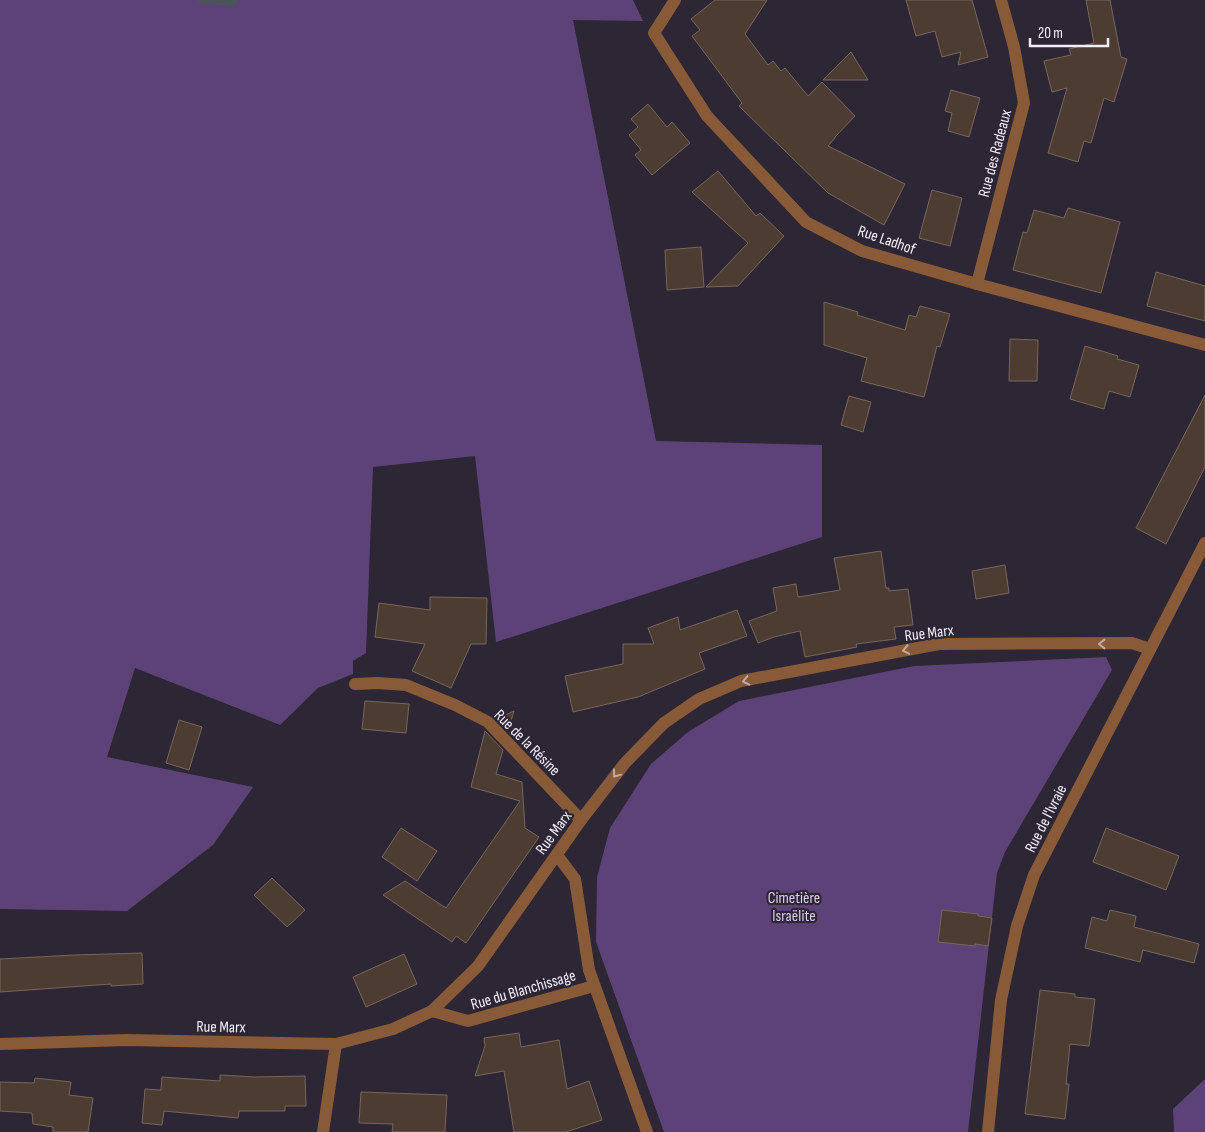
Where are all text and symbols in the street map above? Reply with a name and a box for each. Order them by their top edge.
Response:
scale bar [1030,15,1108,47]
text: 20 m [1038,24,1063,43]
street label: Rue des Radeaux [975,108,1016,199]
street label: Rue Ladhof [855,222,918,259]
street label: Rue Marx [904,621,955,646]
one-way arrow [1098,639,1106,649]
one-way arrow [901,645,910,655]
one-way arrow [741,675,750,686]
street label: Rue de la Résine [490,706,564,780]
one-way arrow [614,768,622,777]
street label: Rue de l'Ivraie [1021,782,1071,856]
street label: Rue Marx [532,807,576,858]
park label: Cimetière Israëlite [768,889,820,926]
street label: Rue du Blanchissage [469,966,578,1015]
street label: Rue Marx [196,1018,246,1037]

